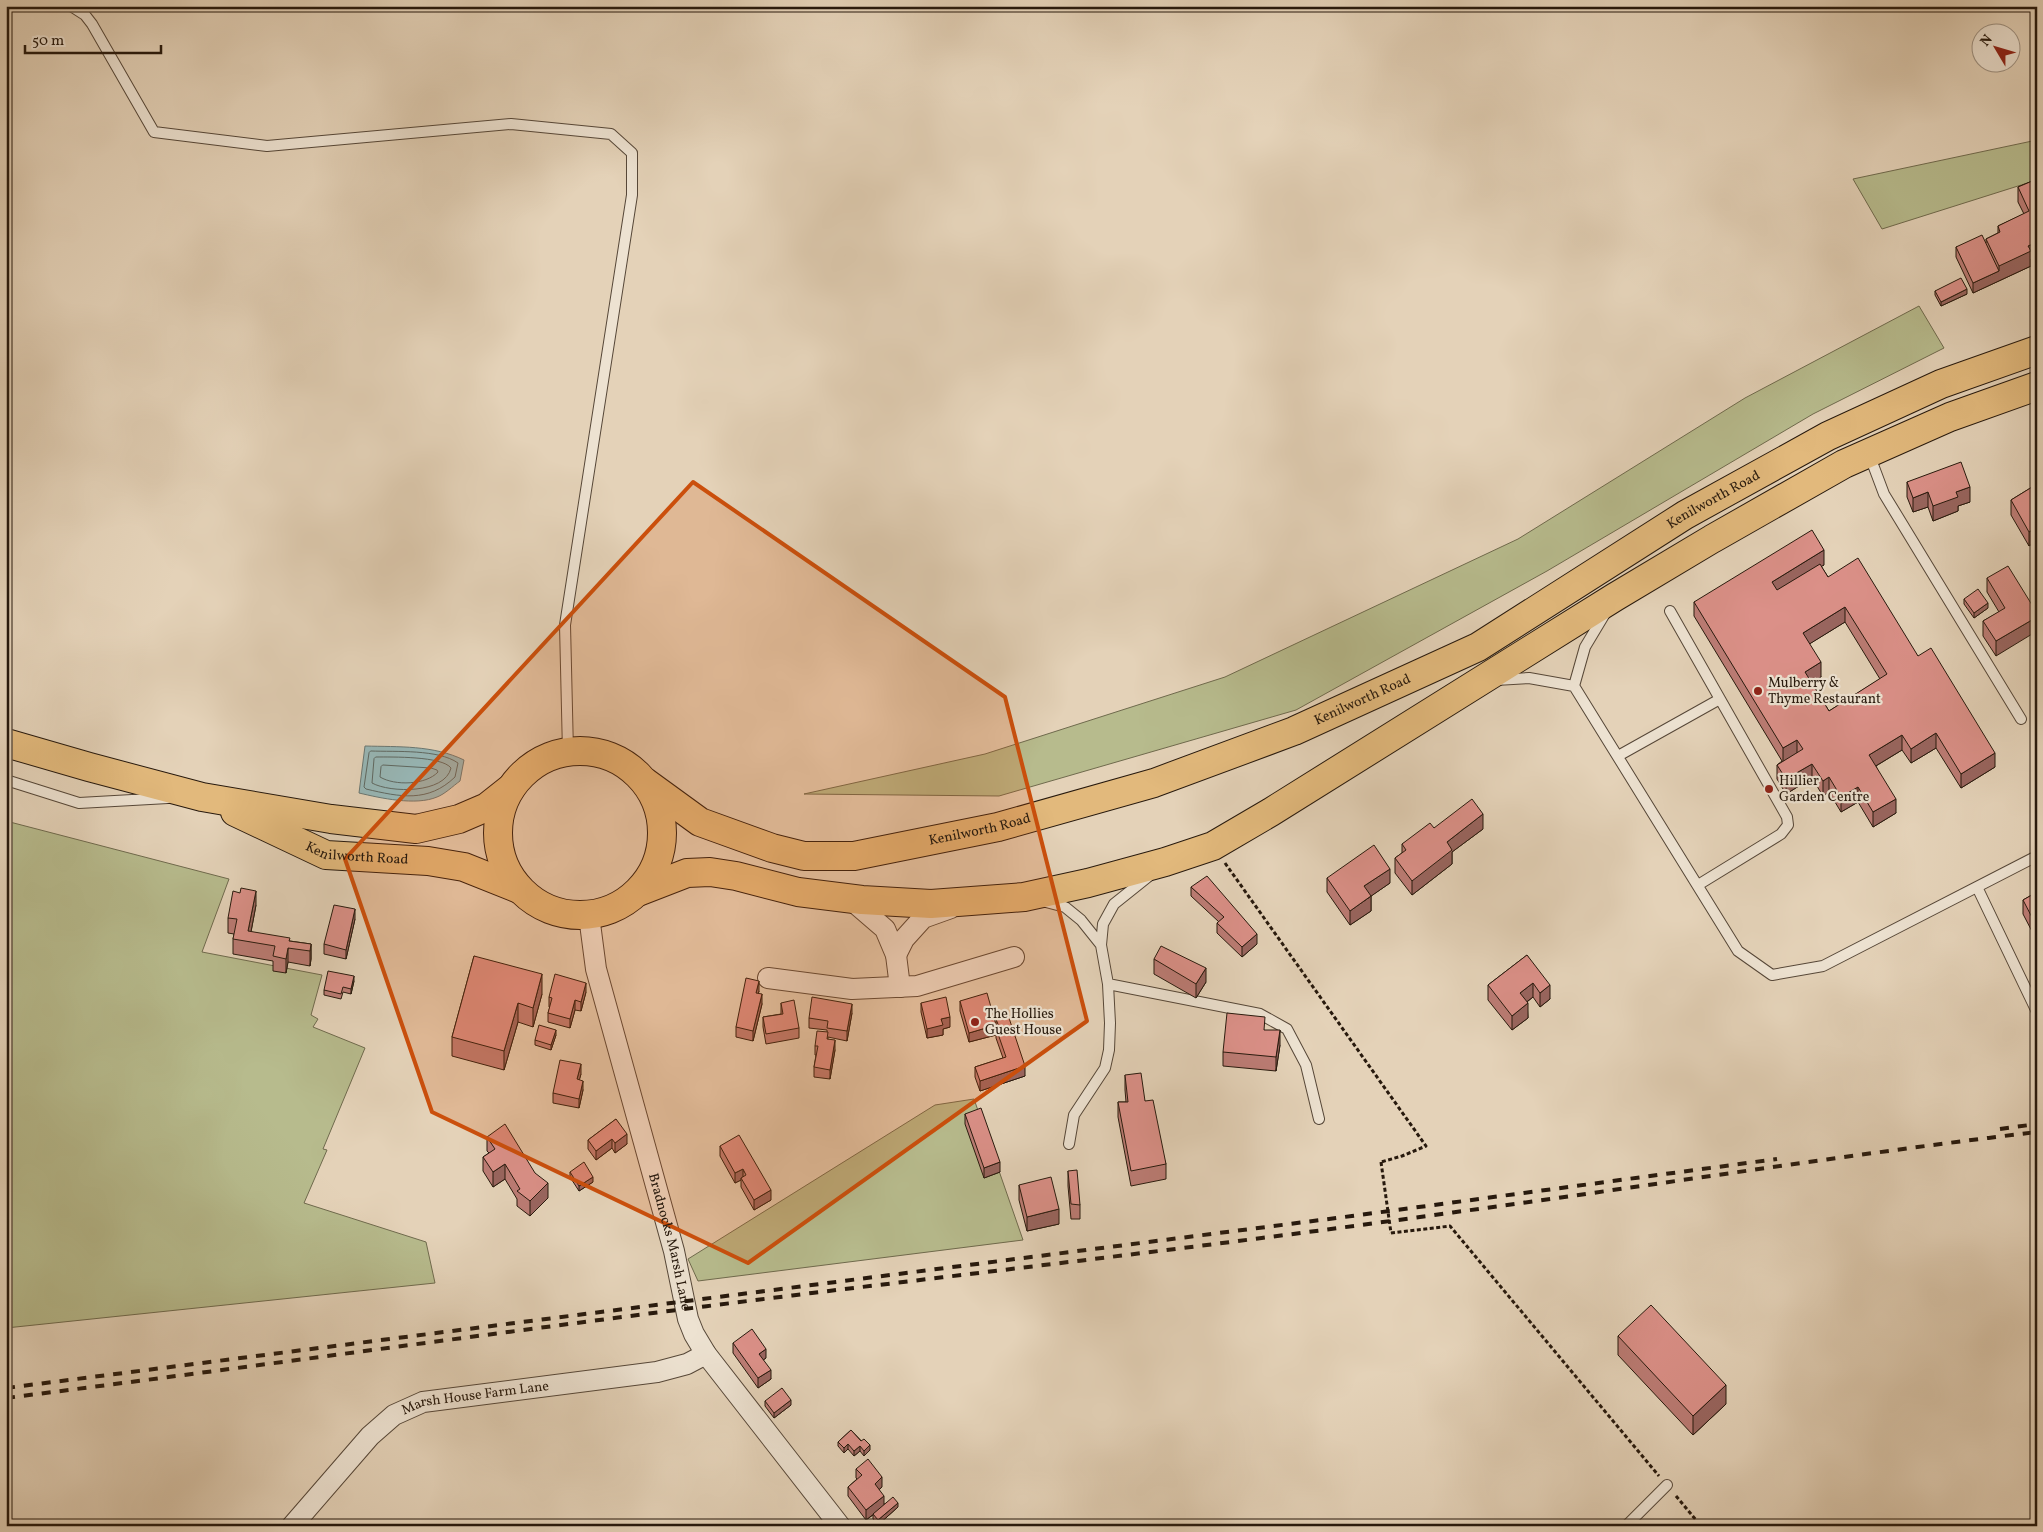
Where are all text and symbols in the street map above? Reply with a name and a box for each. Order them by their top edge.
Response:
scale bar [25,22,161,54]
north arrow [1970,22,2020,72]
text: 50 m [32,31,64,52]
text: N [1976,31,1998,51]
street label: Kenilworth Road [1663,466,1764,534]
street label: Kenilworth Road [1311,669,1414,730]
place label: Mulberry & Thyme Restaurant [1768,674,1881,709]
marker: Mulberry & Thyme Restaurant [1752,685,1764,697]
place label: Hillier Garden Centre [1779,772,1870,807]
marker: Hillier Garden Centre [1763,783,1775,795]
street label: Kenilworth Road [927,809,1033,850]
street label: Kenilworth Road [302,837,409,869]
place label: The Hollies Guest House [985,1005,1062,1040]
marker: The Hollies Guest House [969,1016,981,1028]
street label: Bradnocks Marsh Lane [643,1171,696,1312]
street label: Marsh House Farm Lane [399,1376,551,1420]

